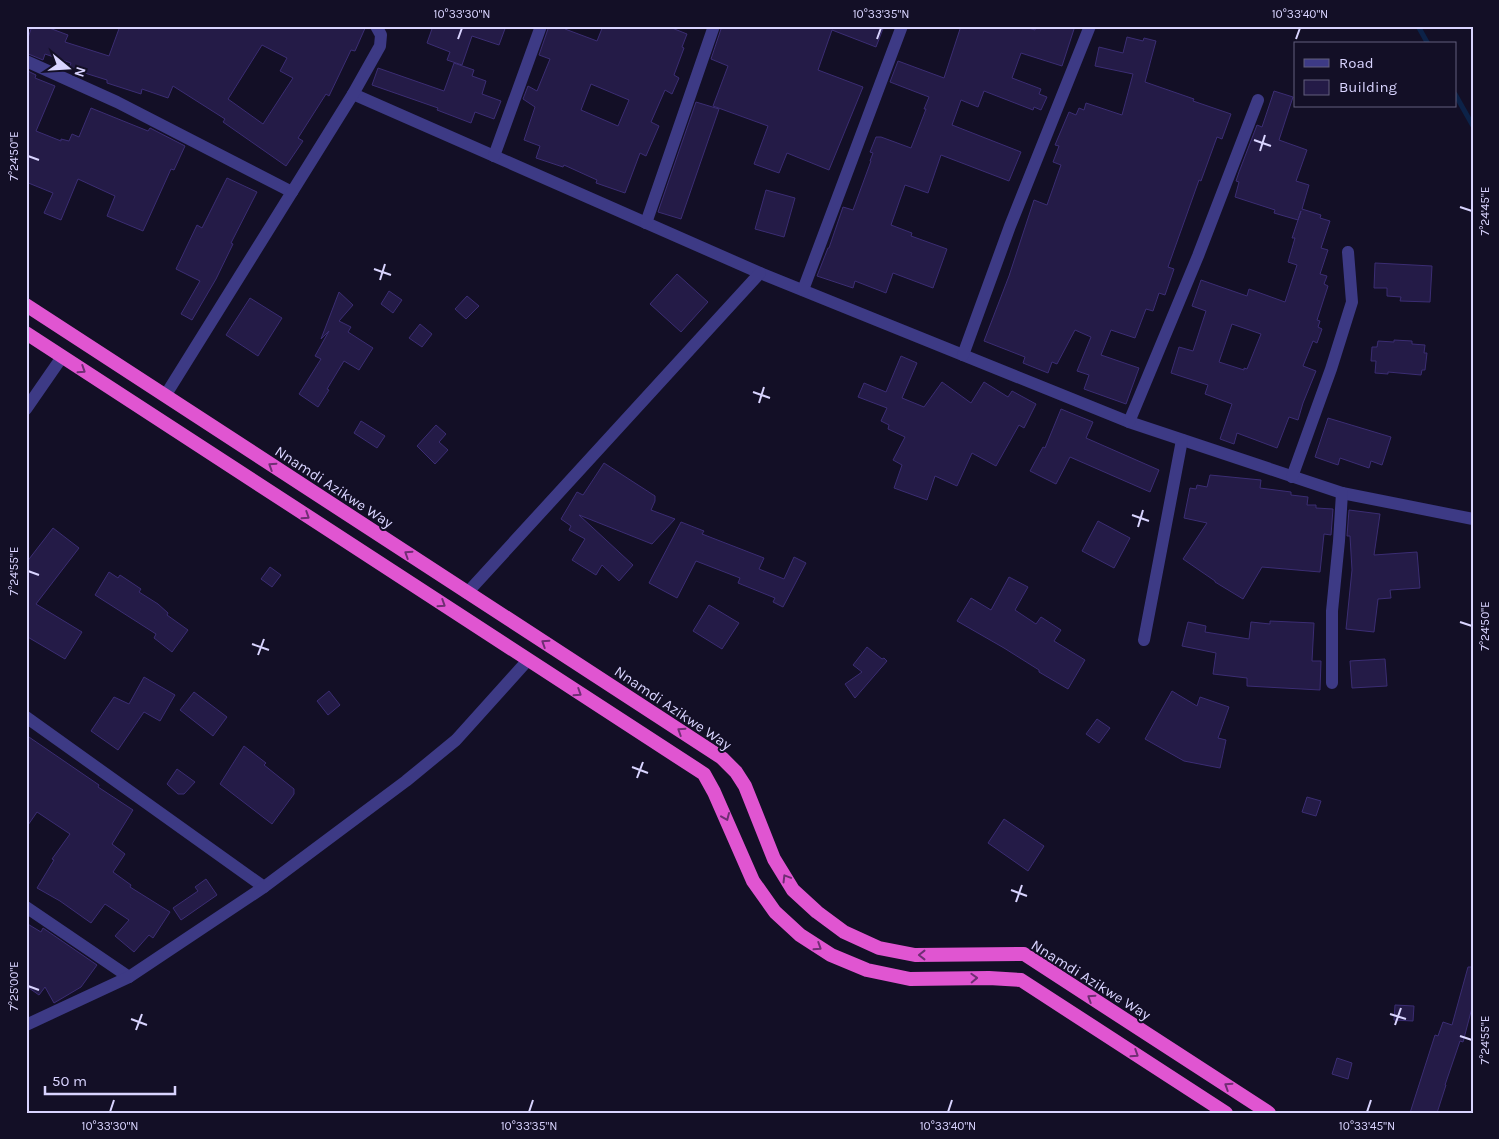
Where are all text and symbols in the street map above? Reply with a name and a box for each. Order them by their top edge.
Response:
text: 10°33'30"N [433,7,491,21]
text: 10°33'35"N [853,7,909,21]
text: 10°33'40"N [1272,7,1328,21]
north arrow [42,42,92,92]
legend [1294,42,1456,108]
text: Road [1339,54,1374,72]
text: N [70,64,90,79]
text: Building [1339,78,1397,96]
text: 7°24'50"E [7,131,21,181]
text: 7°24'45"E [1478,187,1492,235]
one-way arrow [76,363,85,373]
street label: Nnamdi Azikwe Way [271,442,397,532]
one-way arrow [268,462,277,472]
one-way arrow [301,509,310,519]
text: 7°24'55"E [7,547,21,595]
one-way arrow [405,551,414,561]
one-way arrow [437,598,446,608]
text: 7°24'50"E [1478,601,1492,651]
one-way arrow [541,640,550,649]
street label: Nnamdi Azikwe Way [611,662,735,754]
one-way arrow [573,687,582,696]
one-way arrow [677,728,687,737]
one-way arrow [720,813,730,821]
one-way arrow [782,875,792,884]
street label: Nnamdi Azikwe Way [1028,936,1154,1024]
one-way arrow [812,940,821,950]
one-way arrow [918,950,926,960]
text: 7°25'00"E [7,961,21,1011]
one-way arrow [970,973,978,984]
one-way arrow [1088,994,1097,1004]
text: 7°24'55"E [1478,1016,1492,1064]
one-way arrow [1130,1048,1139,1057]
scale bar [45,1064,175,1096]
text: 50 m [52,1072,87,1090]
one-way arrow [1224,1083,1233,1092]
text: 10°33'30"N [81,1119,139,1133]
text: 10°33'35"N [501,1119,557,1133]
text: 10°33'40"N [920,1119,976,1133]
text: 10°33'45"N [1339,1119,1395,1133]

